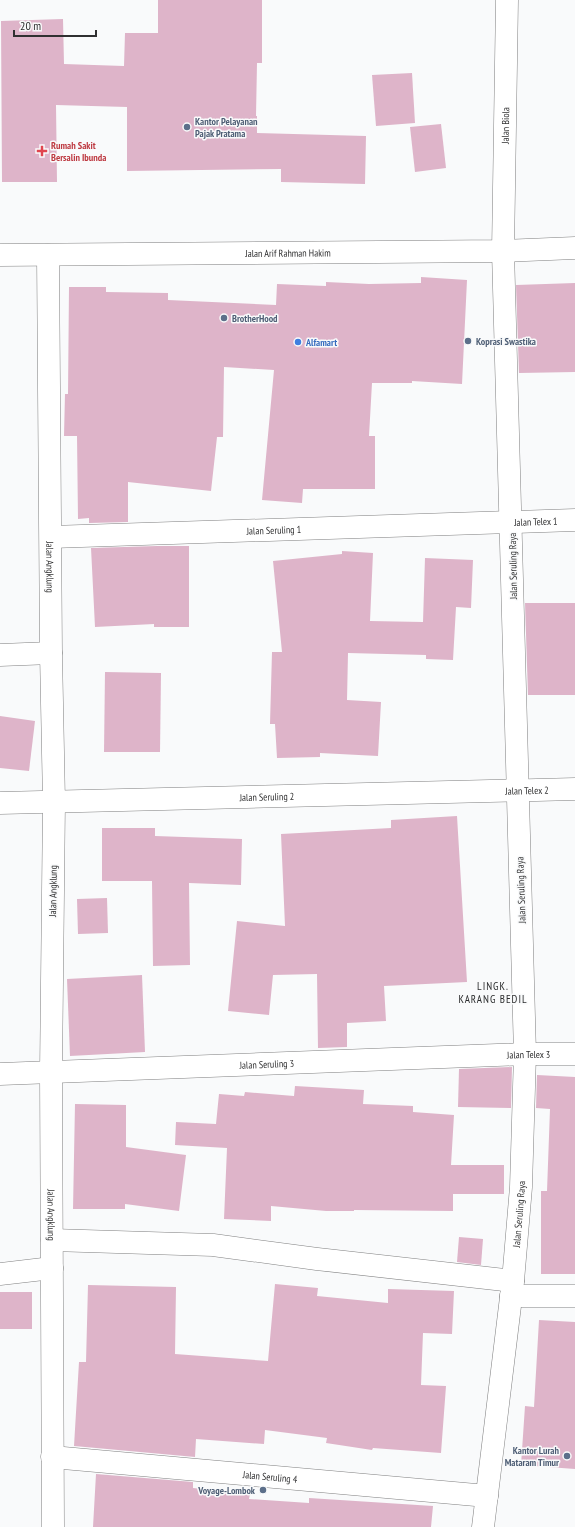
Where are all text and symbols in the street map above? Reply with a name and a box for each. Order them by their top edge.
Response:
scale bar [14,12,96,38]
text: 20 m [20,18,41,33]
street label: Jalan Biola [498,107,512,145]
place label: Kantor Pelayanan Pajak Pratama [195,115,258,140]
marker: Kantor Pelayanan Pajak Pratama [182,122,192,132]
place label: Rumah Sakit Bersalin Ibunda [51,139,106,164]
marker: Rumah Sakit Bersalin Ibunda [36,145,48,157]
street label: Jalan Arif Rahman Hakim [244,246,331,260]
place label: BrotherHood [232,312,278,325]
marker: BrotherHood [219,313,229,323]
place label: Koprasi Swastika [476,335,536,348]
place label: Alfamart [305,336,337,349]
marker: Koprasi Swastika [463,336,473,346]
marker: Alfamart [293,337,303,347]
street label: Jalan Telex 1 [513,514,558,529]
street label: Jalan Seruling 1 [245,522,301,537]
street label: Jalan Seruling Raya [506,533,520,600]
street label: Jalan Angklung [44,540,57,593]
street label: Jalan Telex 2 [504,783,549,797]
street label: Jalan Seruling 2 [238,789,294,804]
street label: Jalan Seruling Raya [513,856,529,925]
street label: Jalan Angklung [46,865,60,918]
district label: LINGK. KARANG BEDIL [458,979,528,1006]
street label: Jalan Telex 3 [506,1047,550,1061]
street label: Jalan Seruling 3 [238,1056,294,1071]
street label: Jalan Seruling Raya [509,1181,528,1249]
street label: Jalan Angklung [45,1188,58,1241]
place label: Kantor Lurah Mataram Timur [505,1444,560,1469]
marker: Kantor Lurah Mataram Timur [562,1451,572,1461]
street label: Jalan Seruling 4 [241,1468,298,1486]
place label: Voyage-Lombok [197,1484,256,1497]
marker: Voyage-Lombok [258,1485,268,1495]

